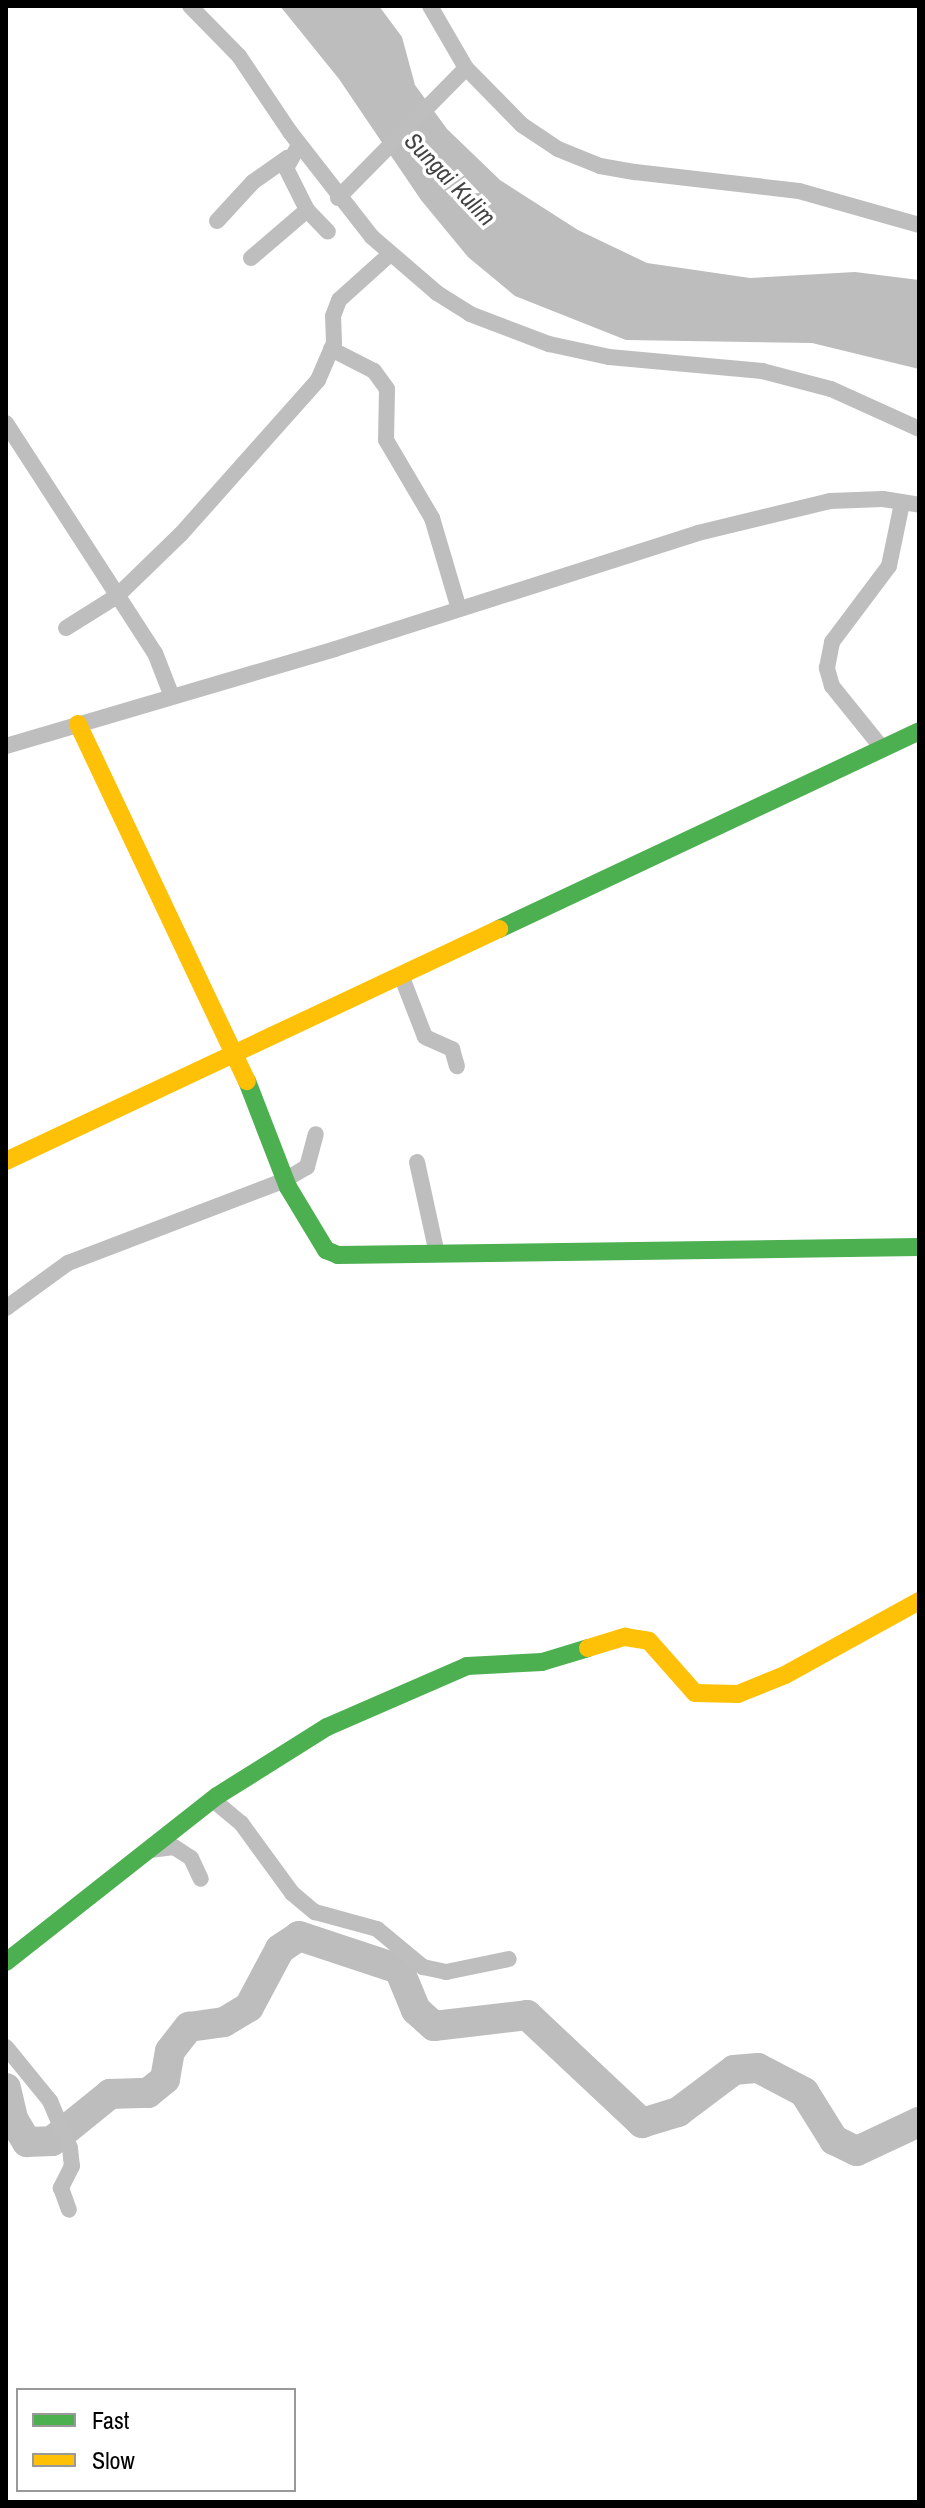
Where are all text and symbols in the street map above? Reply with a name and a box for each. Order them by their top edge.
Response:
water label: Sungai Kulim [399,127,501,231]
legend [16,2388,296,2492]
text: Fast [92,2404,129,2436]
text: Slow [92,2444,135,2476]

